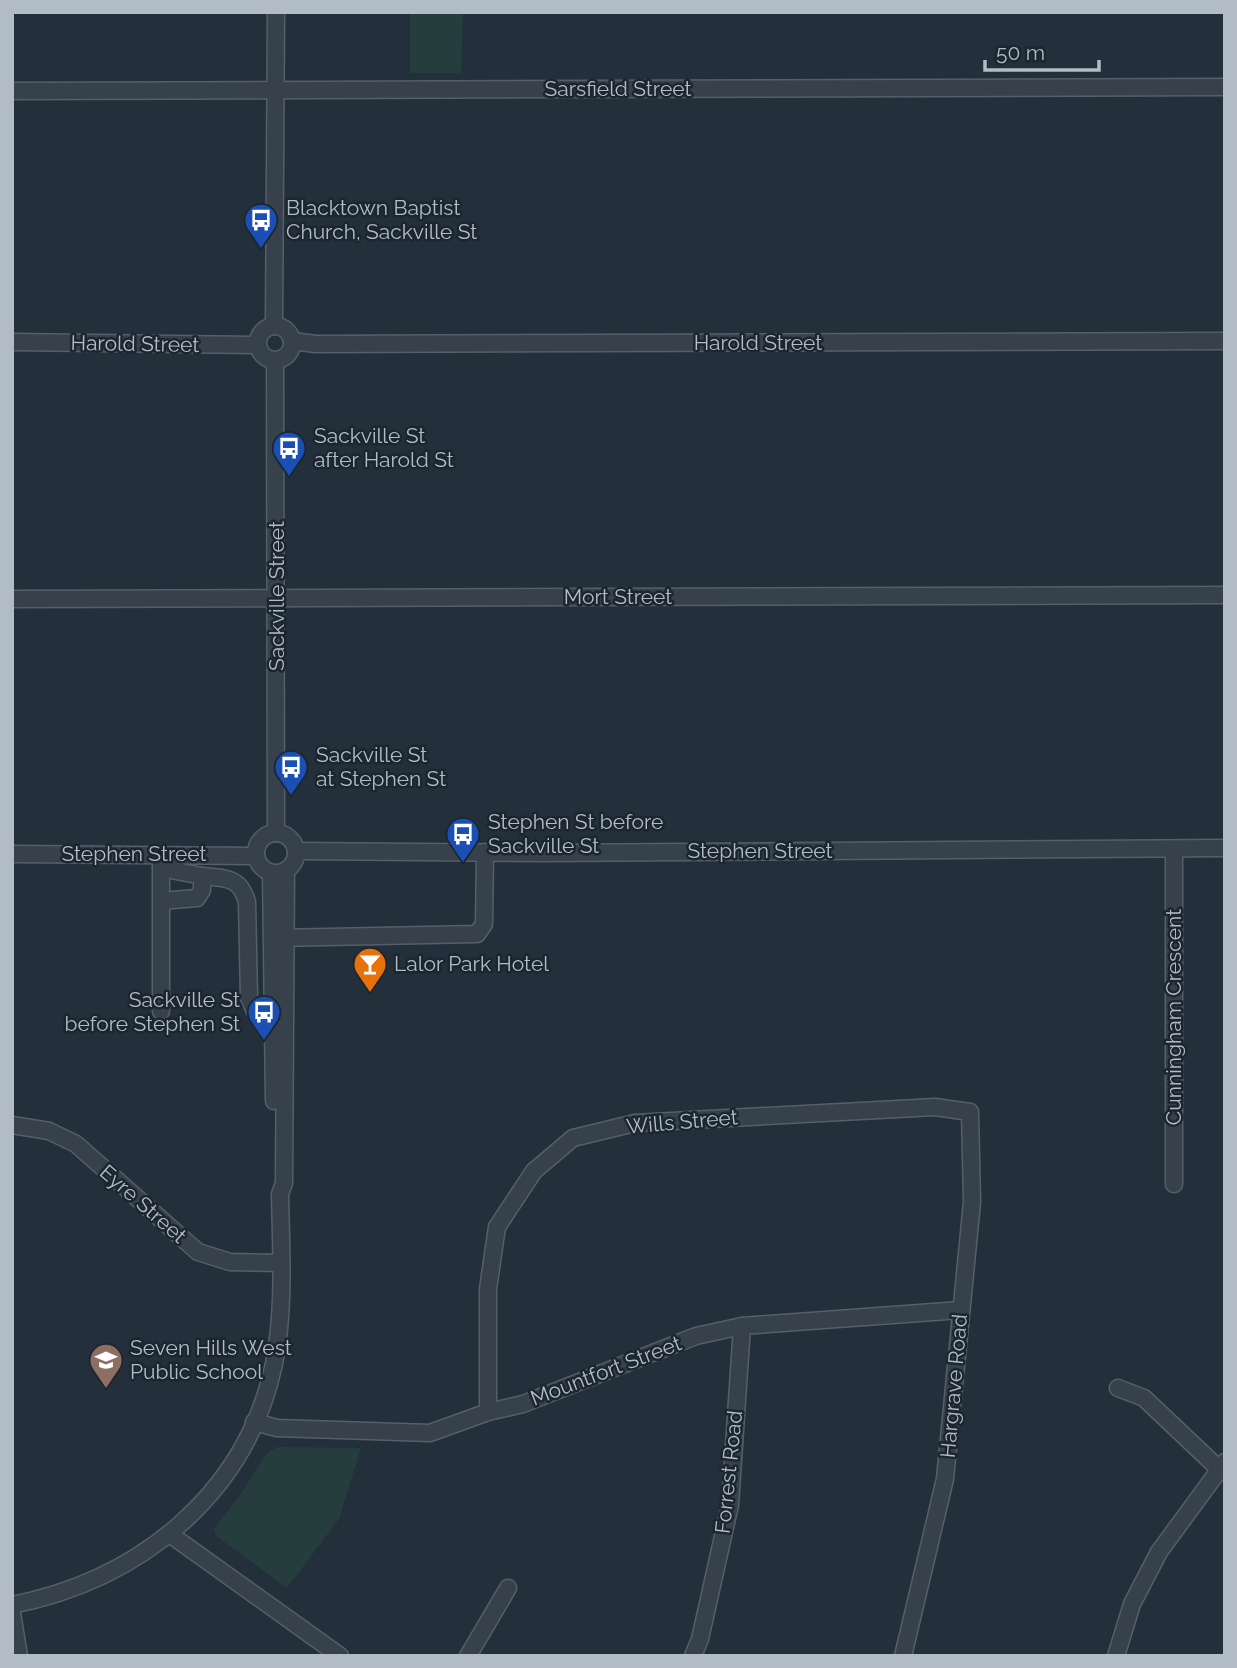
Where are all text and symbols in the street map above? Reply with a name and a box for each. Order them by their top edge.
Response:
scale bar [985,28,1099,72]
text: 50 m [996,40,1045,65]
street label: Sarsfield Street [545,76,691,101]
place label: Blacktown Baptist Church, Sackville St [286,195,477,244]
bus stop icon: Blacktown Baptist Church, Sackville St [242,201,280,250]
street label: Harold Street [70,330,200,357]
street label: Harold Street [694,330,822,355]
place label: Sackville St after Harold St [314,423,454,472]
bus stop icon: Sackville St after Harold St [270,429,308,478]
street label: Sackville Street [264,521,289,671]
street label: Mort Street [564,584,672,609]
place label: Sackville St at Stephen St [316,742,446,791]
bus stop icon: Sackville St at Stephen St [272,748,310,797]
place label: Stephen St before Sackville St [488,809,663,858]
bus stop icon: Stephen St before Sackville St [444,815,482,864]
street label: Stephen Street [687,838,833,863]
street label: Stephen Street [61,841,207,866]
street label: Cunningham Crescent [1161,909,1186,1125]
bar icon: Lalor Park Hotel [351,945,389,994]
place label: Lalor Park Hotel [394,951,549,976]
place label: Sackville St before Stephen St [65,987,240,1036]
bus stop icon: Sackville St before Stephen St [245,993,283,1042]
street label: Wills Street [625,1104,739,1139]
street label: Eyre Street [95,1159,192,1248]
street label: Hargrave Road [935,1313,972,1459]
street label: Mountfort Street [527,1330,685,1411]
place label: Seven Hills West Public School [130,1335,292,1384]
school or university icon: Seven Hills West Public School [87,1341,125,1390]
street label: Forrest Road [710,1409,747,1535]

